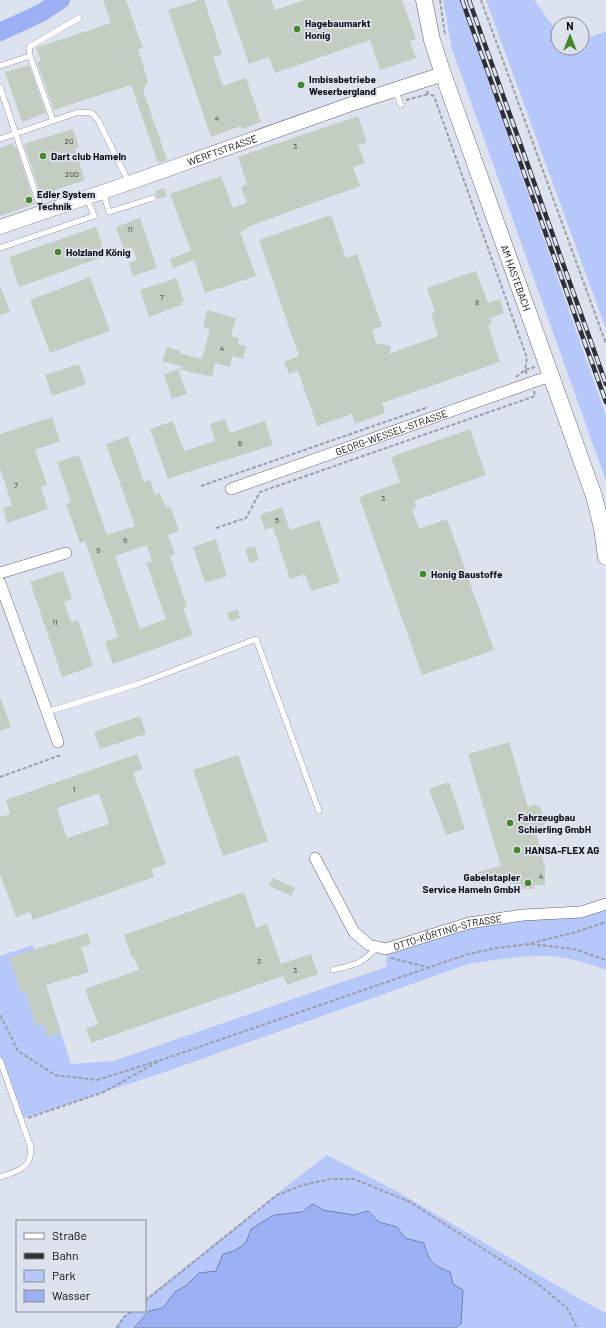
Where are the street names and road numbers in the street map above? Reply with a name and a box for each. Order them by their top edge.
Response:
street label: WERFTSTRASSE [185,132,259,168]
street label: AM HASTEBACH [499,243,533,313]
street label: GEORG-WESSEL-STRASSE [334,407,449,458]
street label: OTTO-KÖRTING-STRASSE [392,912,503,952]

